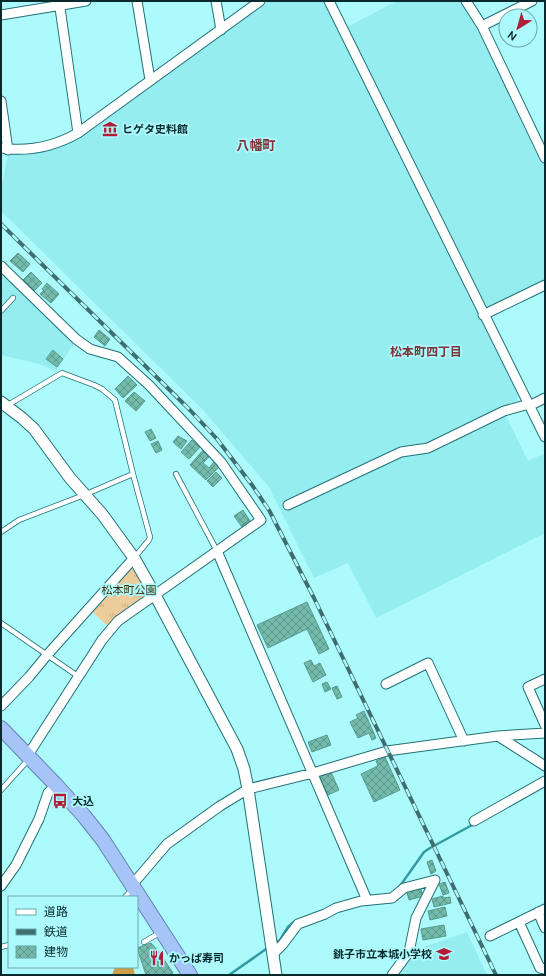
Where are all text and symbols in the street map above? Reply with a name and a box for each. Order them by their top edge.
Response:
north arrow [498,8,538,48]
text: N [505,29,519,43]
museum icon: ヒゲタ史料館 [101,120,119,138]
place label: ヒゲタ史料館 [122,123,188,135]
district label: 八幡町 [236,138,276,152]
district label: 松本町四丁目 [390,345,462,358]
park label: 松本町公園 [102,584,157,596]
bus stop icon: 大込 [51,792,69,810]
place label: 大込 [72,795,94,807]
legend [8,896,138,968]
text: 道路 [44,905,68,918]
text: 鉄道 [44,925,68,938]
text: 建物 [44,945,68,958]
school or university icon: 銚子市立本城小学校 [435,945,453,963]
place label: 銚子市立本城小学校 [333,948,432,960]
restaurant icon: かっぱ寿司 [148,949,166,967]
place label: かっぱ寿司 [169,952,224,964]

